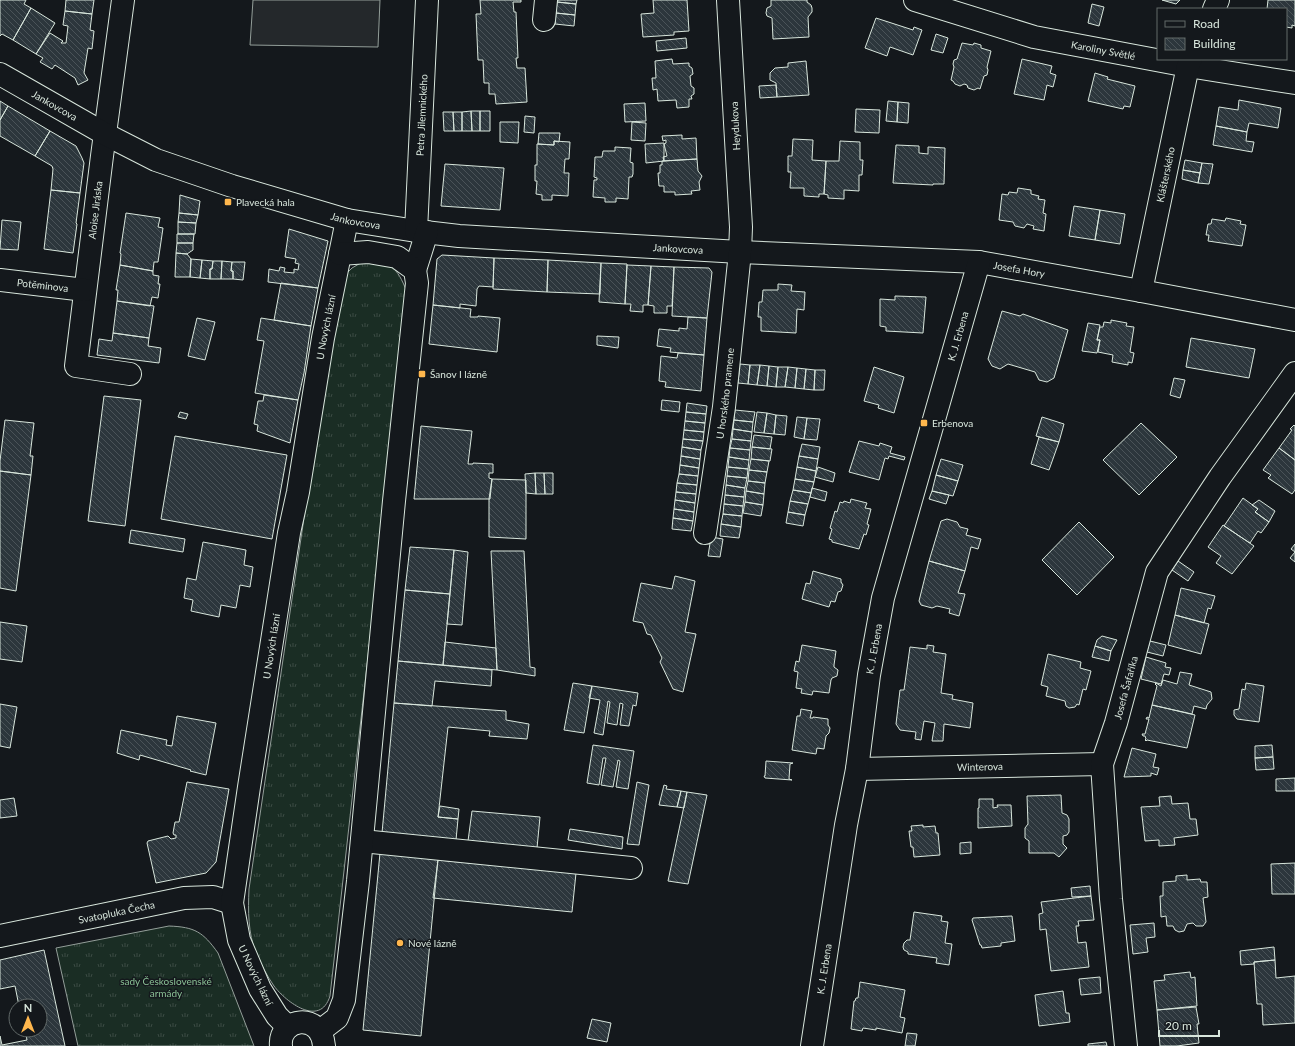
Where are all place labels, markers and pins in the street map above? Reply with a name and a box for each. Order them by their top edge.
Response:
place label: Plavecká hala [236,196,295,208]
marker: Plavecká hala [223,197,233,207]
place label: Šanov I lázně [430,368,487,380]
marker: Šanov I lázně [417,369,427,379]
place label: Erbenova [932,417,973,429]
marker: Erbenova [919,418,929,428]
place label: Nové lázně [408,937,457,949]
marker: Nové lázně [395,938,405,948]

